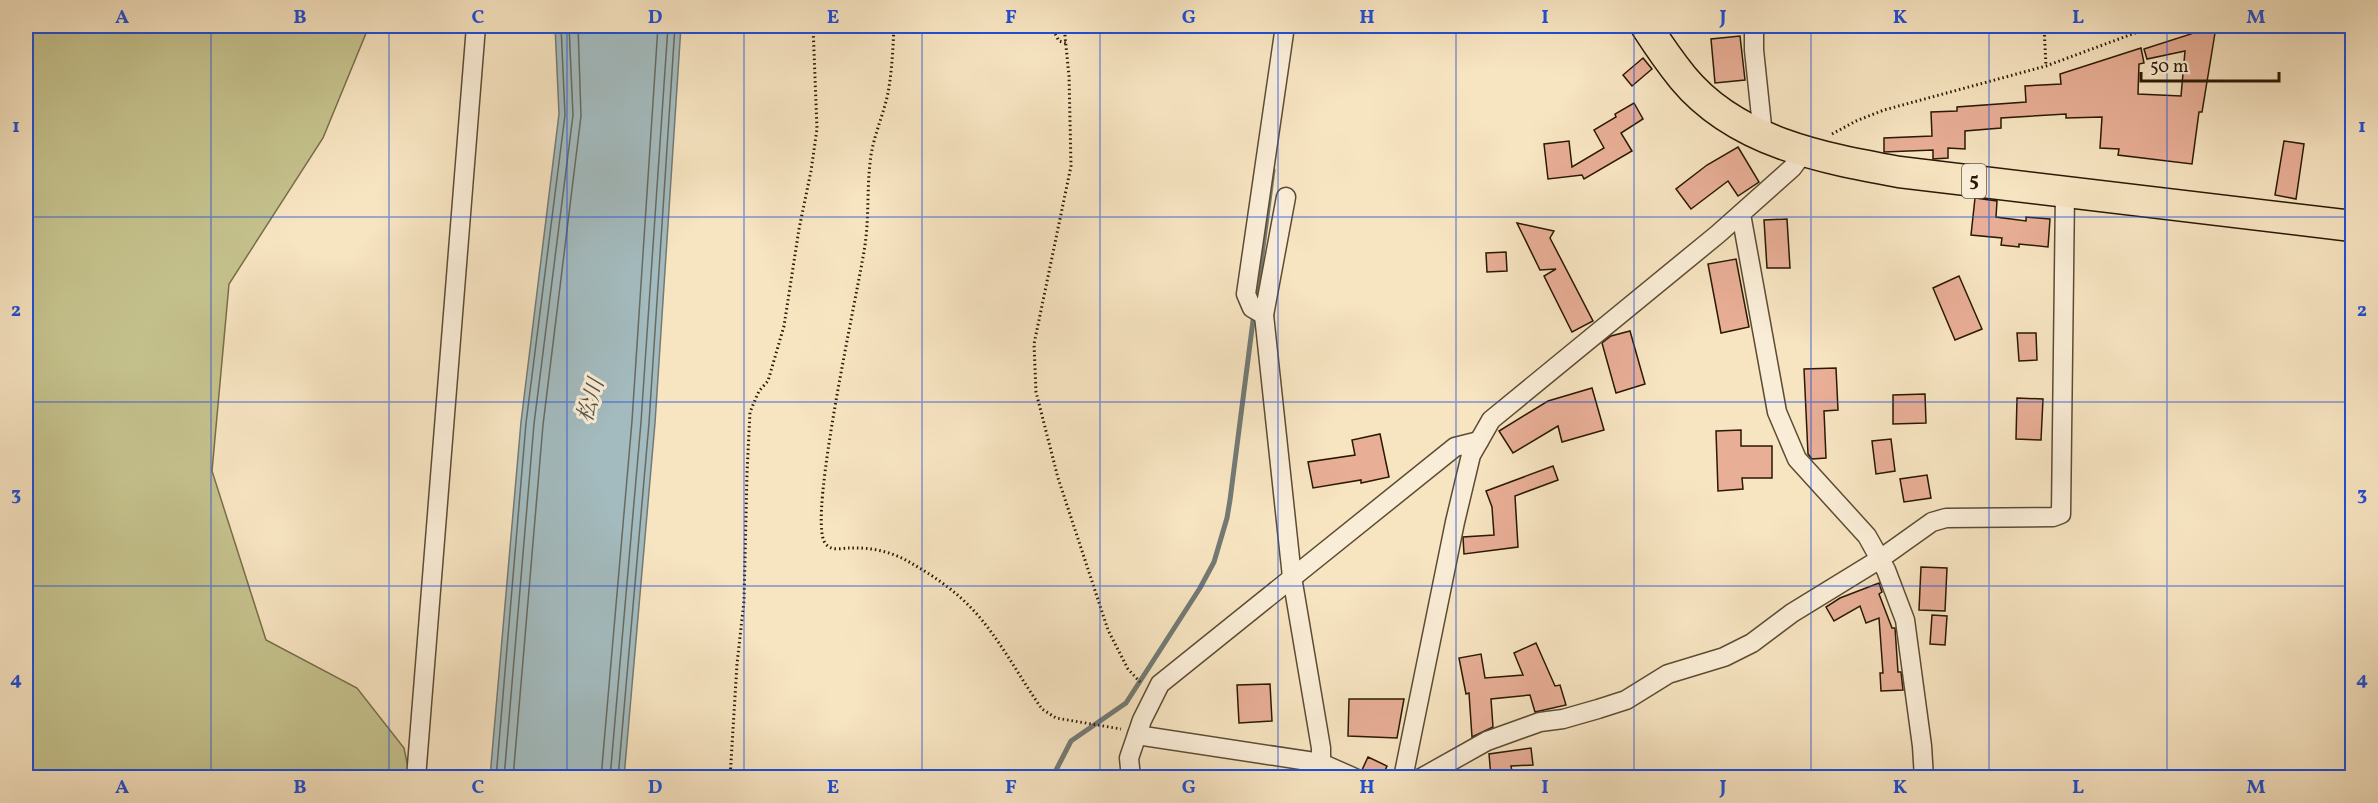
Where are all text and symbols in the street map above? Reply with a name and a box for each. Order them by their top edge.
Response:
text: A [115,4,129,32]
text: B [293,4,307,32]
text: C [472,4,485,32]
text: D [648,4,662,32]
text: E [827,4,839,32]
text: F [1005,4,1017,32]
text: G [1182,4,1196,32]
text: H [1359,4,1375,32]
text: I [1541,4,1549,32]
text: J [1718,4,1727,32]
text: K [1893,4,1908,32]
text: L [2072,4,2084,32]
text: M [2246,4,2266,32]
scale bar [2141,45,2279,83]
text: 50 m [2150,55,2189,80]
text: 1 [12,113,20,141]
text: 1 [2358,113,2366,141]
road number: 5 [1962,164,1986,198]
text: 2 [11,297,21,325]
text: 2 [2357,297,2367,325]
water label: 松川 [571,374,614,427]
text: 3 [11,481,21,509]
text: 3 [2357,481,2367,509]
text: 4 [10,666,22,694]
text: 4 [2356,666,2368,694]
text: A [115,774,129,802]
text: B [293,774,307,802]
text: C [472,774,485,802]
text: D [648,774,662,802]
text: E [827,774,839,802]
text: F [1005,774,1017,802]
text: G [1182,774,1196,802]
text: H [1359,774,1375,802]
text: I [1541,774,1549,802]
text: J [1718,774,1727,802]
text: K [1893,774,1908,802]
text: L [2072,774,2084,802]
text: M [2246,774,2266,802]

